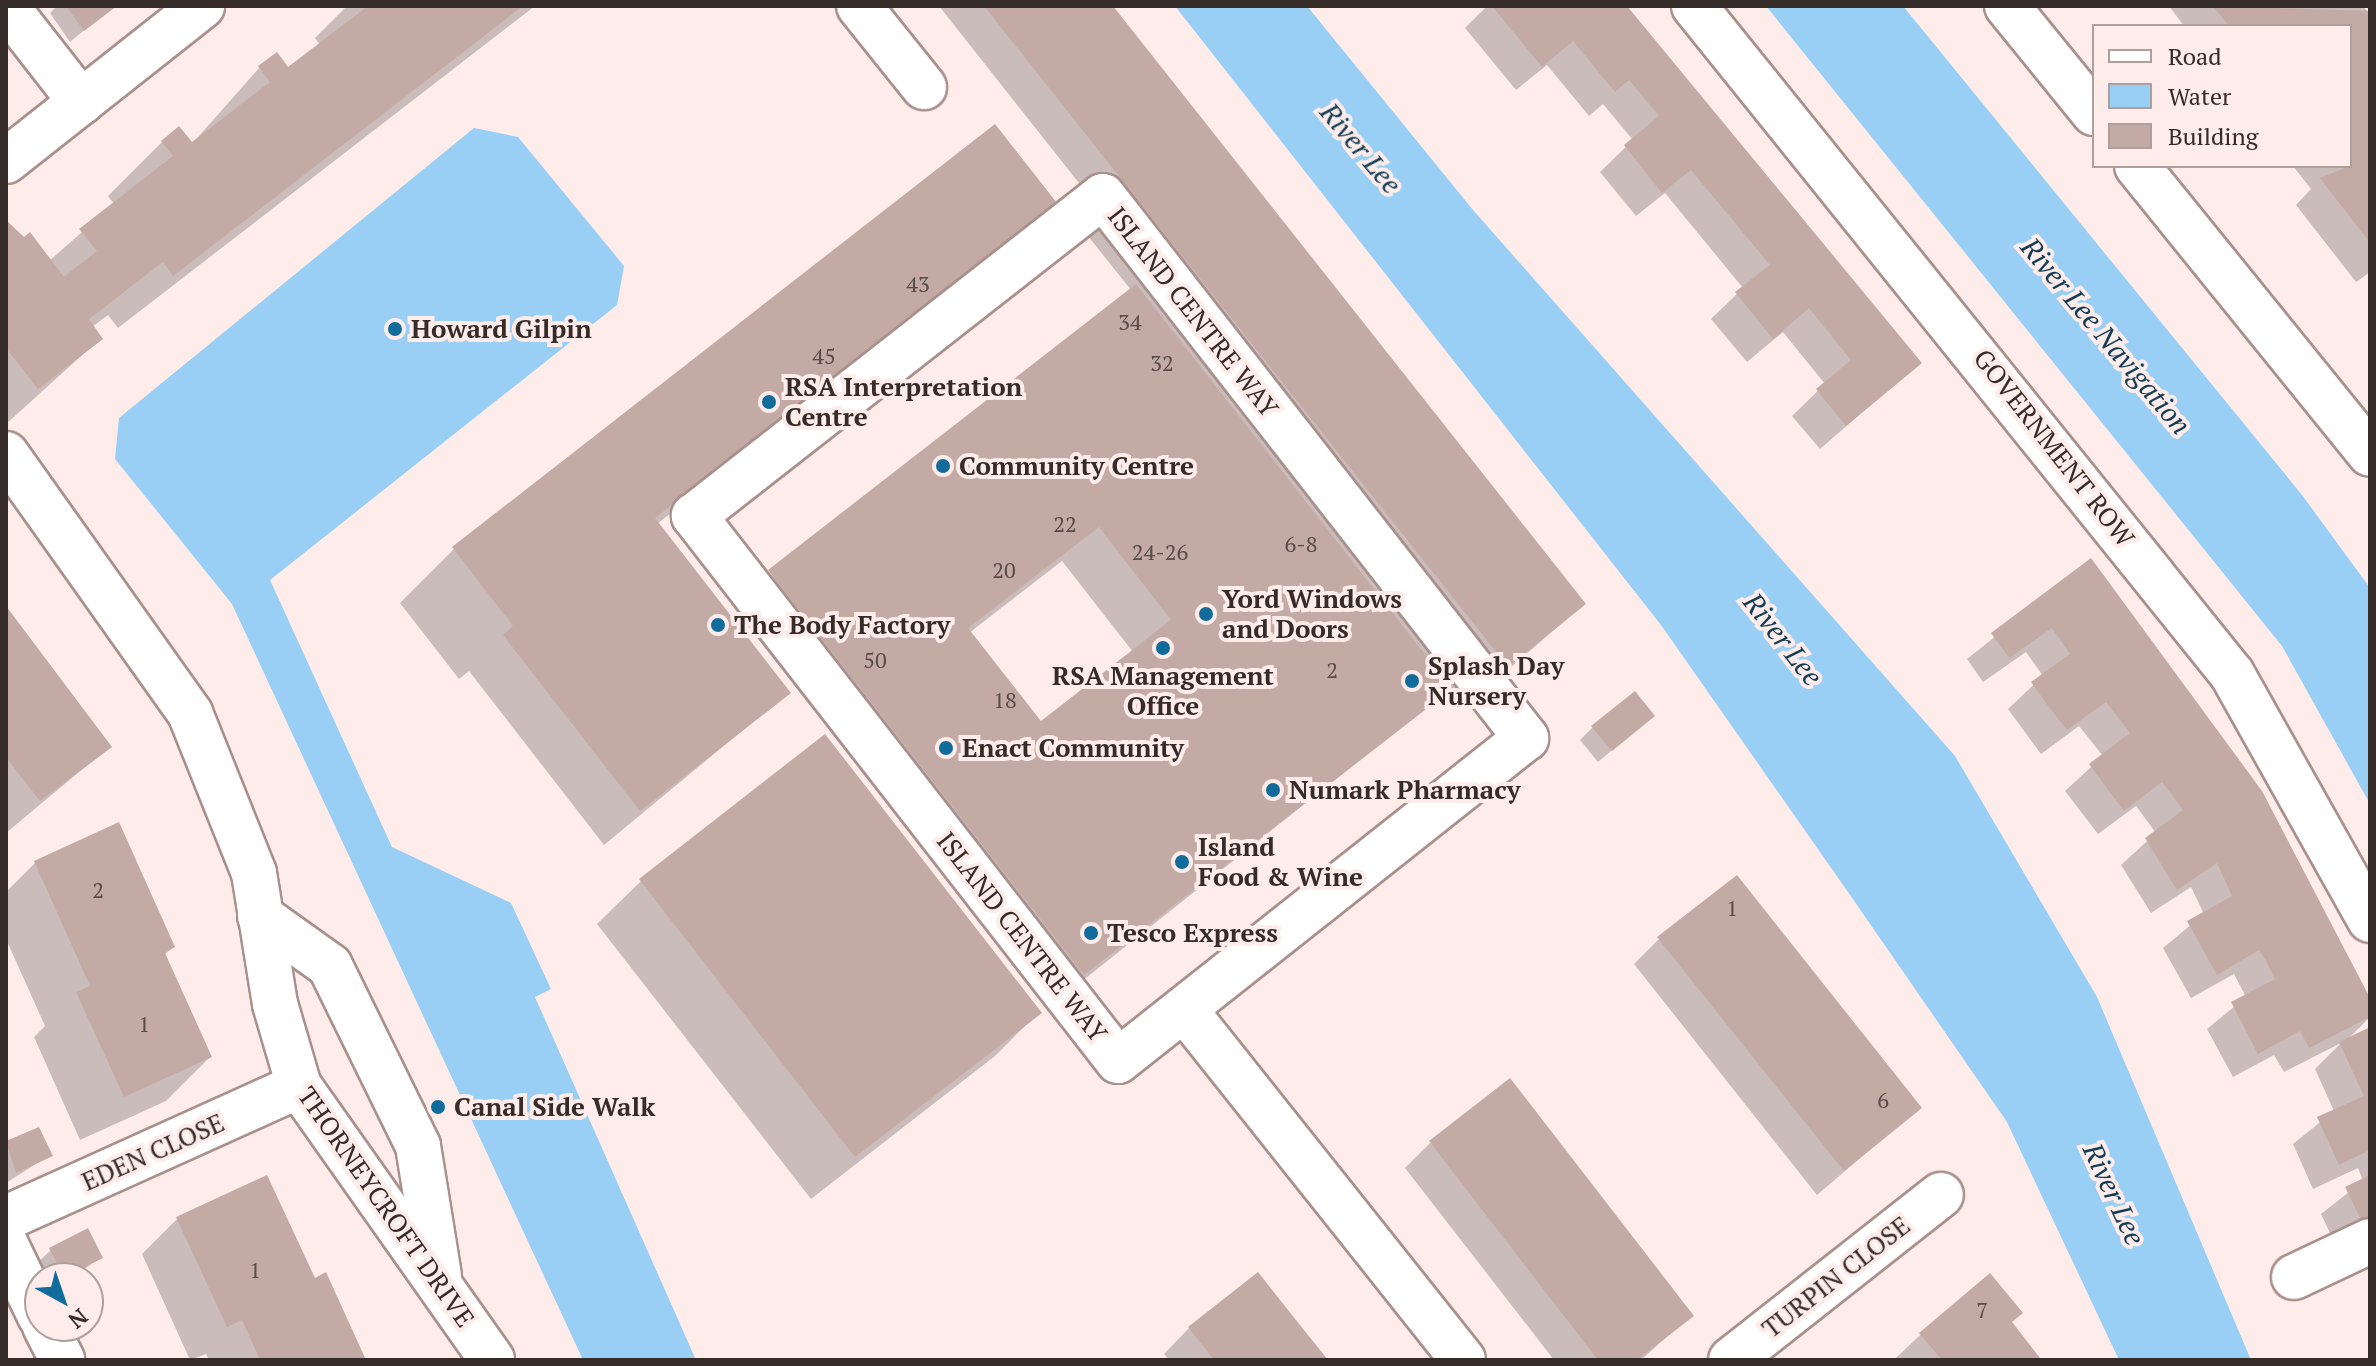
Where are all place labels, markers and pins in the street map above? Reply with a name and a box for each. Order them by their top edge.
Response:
place label: Howard Gilpin [411,313,592,345]
marker: Howard Gilpin [386,320,404,338]
place label: RSA Interpretation Centre [785,371,1023,432]
marker: RSA Interpretation Centre [760,393,778,411]
place label: Community Centre [959,450,1194,482]
marker: Community Centre [934,457,952,475]
place label: Yord Windows and Doors [1222,583,1402,644]
marker: Yord Windows and Doors [1197,605,1215,623]
place label: The Body Factory [734,609,950,641]
marker: The Body Factory [709,616,727,634]
marker: RSA Management Office [1154,639,1172,657]
place label: Splash Day Nursery [1428,650,1564,712]
place label: RSA Management Office [1052,660,1274,722]
marker: Splash Day Nursery [1403,672,1421,690]
place label: Enact Community [962,732,1184,764]
marker: Enact Community [937,739,955,757]
place label: Numark Pharmacy [1289,774,1521,806]
marker: Numark Pharmacy [1264,781,1282,799]
place label: Island Food & Wine [1198,831,1363,892]
marker: Island Food & Wine [1173,853,1191,871]
place label: Tesco Express [1107,917,1278,949]
marker: Tesco Express [1082,924,1100,942]
place label: Canal Side Walk [454,1091,655,1123]
marker: Canal Side Walk [429,1098,447,1116]

